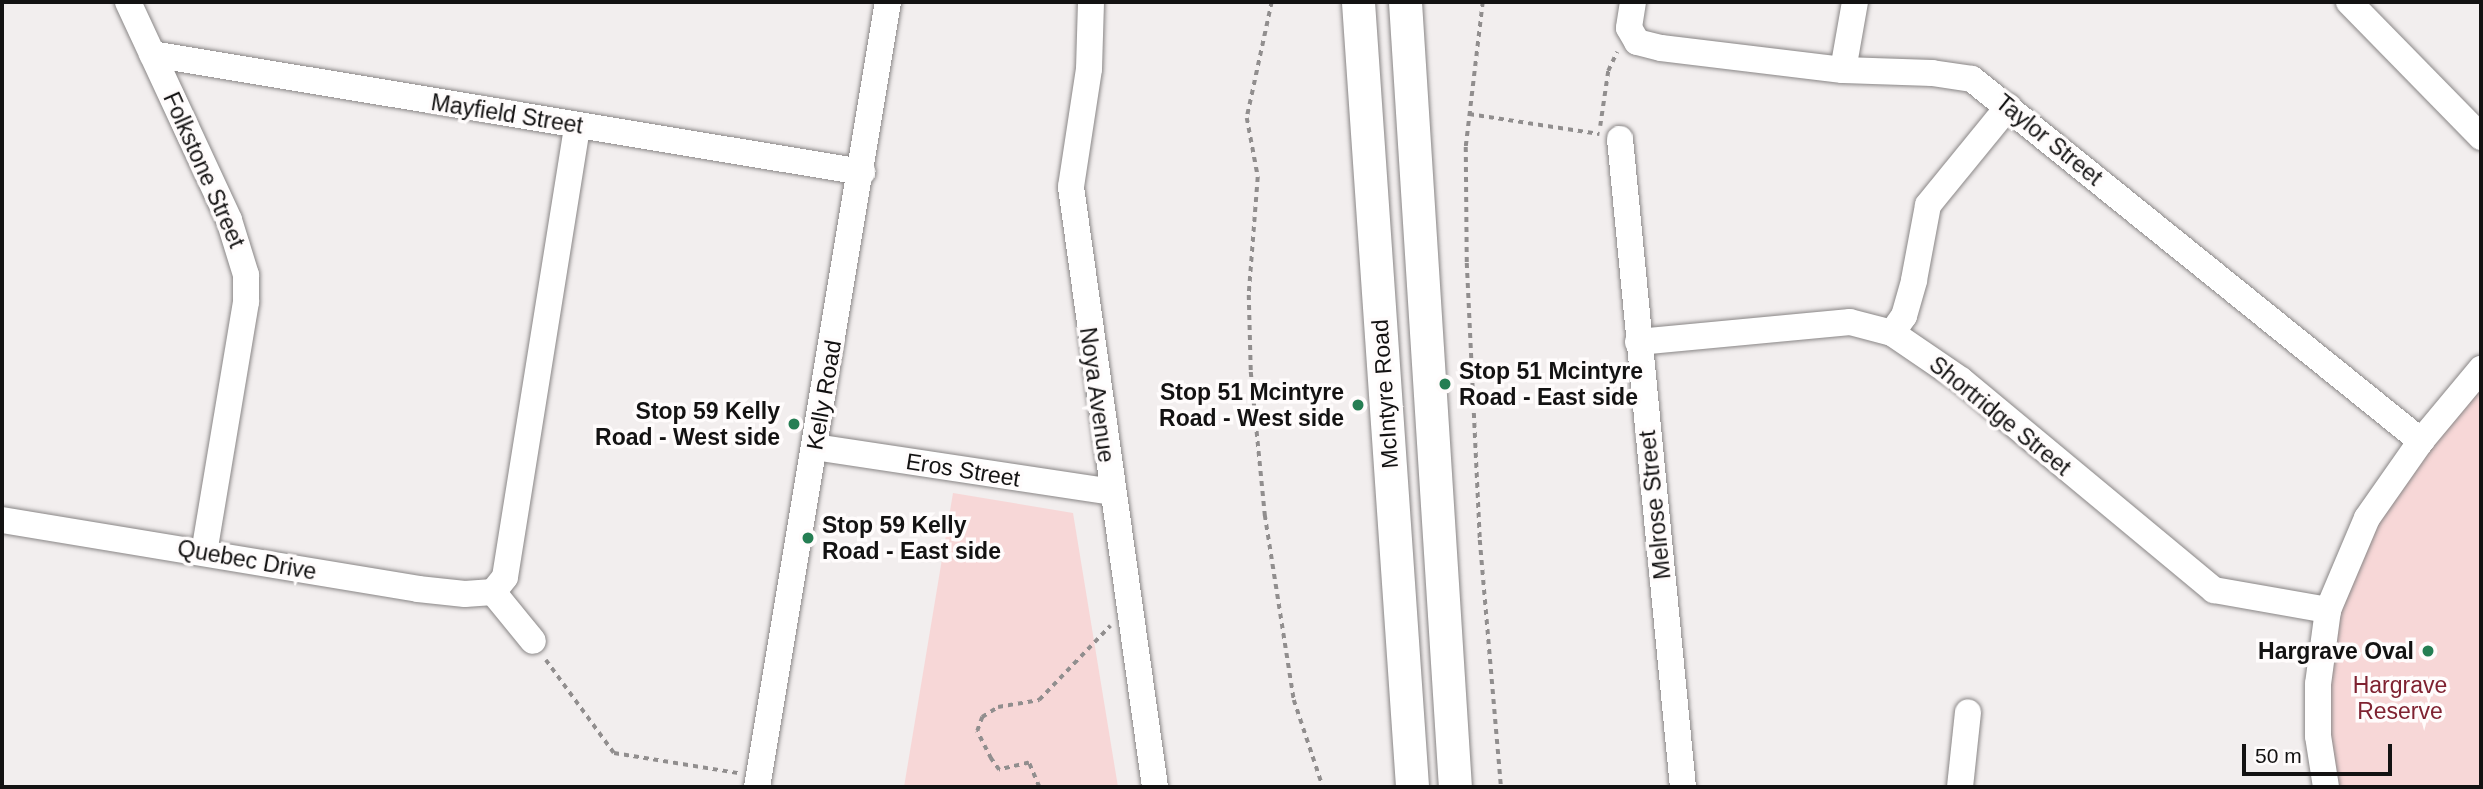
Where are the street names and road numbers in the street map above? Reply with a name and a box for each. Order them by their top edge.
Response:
street label: Folkstone Street [157,88,251,252]
street label: Mayfield Street [429,88,585,140]
street label: Taylor Street [1990,89,2108,191]
street label: McIntyre Road [1366,318,1404,470]
street label: Noya Avenue [1074,325,1120,465]
street label: Kelly Road [801,338,847,452]
street label: Shortridge Street [1924,351,2076,481]
street label: Melrose Street [1633,429,1677,581]
street label: Eros Street [904,447,1022,493]
street label: Quebec Drive [175,534,319,586]

